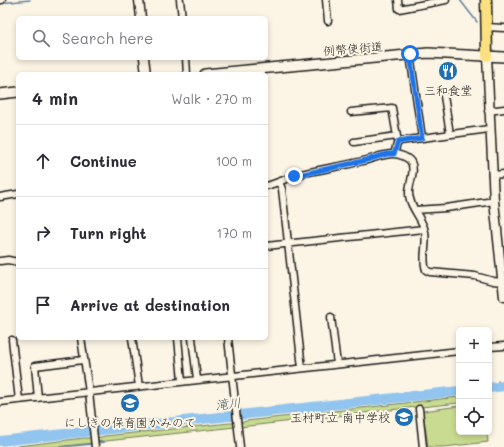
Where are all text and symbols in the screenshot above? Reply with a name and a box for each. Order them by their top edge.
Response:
search box [16,16,268,60]
icon: search [30,27,52,49]
text: Search here [62,28,153,48]
street label: 例幣使街道 [322,37,384,59]
route start [401,45,419,63]
restaurant icon: 三和食堂 [437,60,459,82]
place label: 三和食堂 [424,82,472,98]
text: 4 min [32,87,78,109]
text: Walk · 270 m [171,90,252,107]
icon: ahead [32,150,54,172]
text: Continue [70,151,137,171]
text: 100 m [216,152,252,169]
route end [285,167,303,185]
icon: right [32,222,54,244]
text: Turn right [70,223,147,243]
text: 170 m [216,224,252,241]
icon: arrive [32,294,54,316]
text: Arrive at destination [70,295,230,315]
map controls [456,327,492,435]
button: + [456,327,492,363]
button: − [456,363,492,399]
school or university icon: にしきの保育園かみのて [119,392,141,414]
water label: 滝川 [214,393,242,413]
button: locate [456,399,492,435]
school or university icon: 玉村町立 南中学校 [393,406,415,428]
place label: 玉村町立 南中学校 [290,409,390,425]
place label: にしきの保育園かみのて [64,414,196,430]

